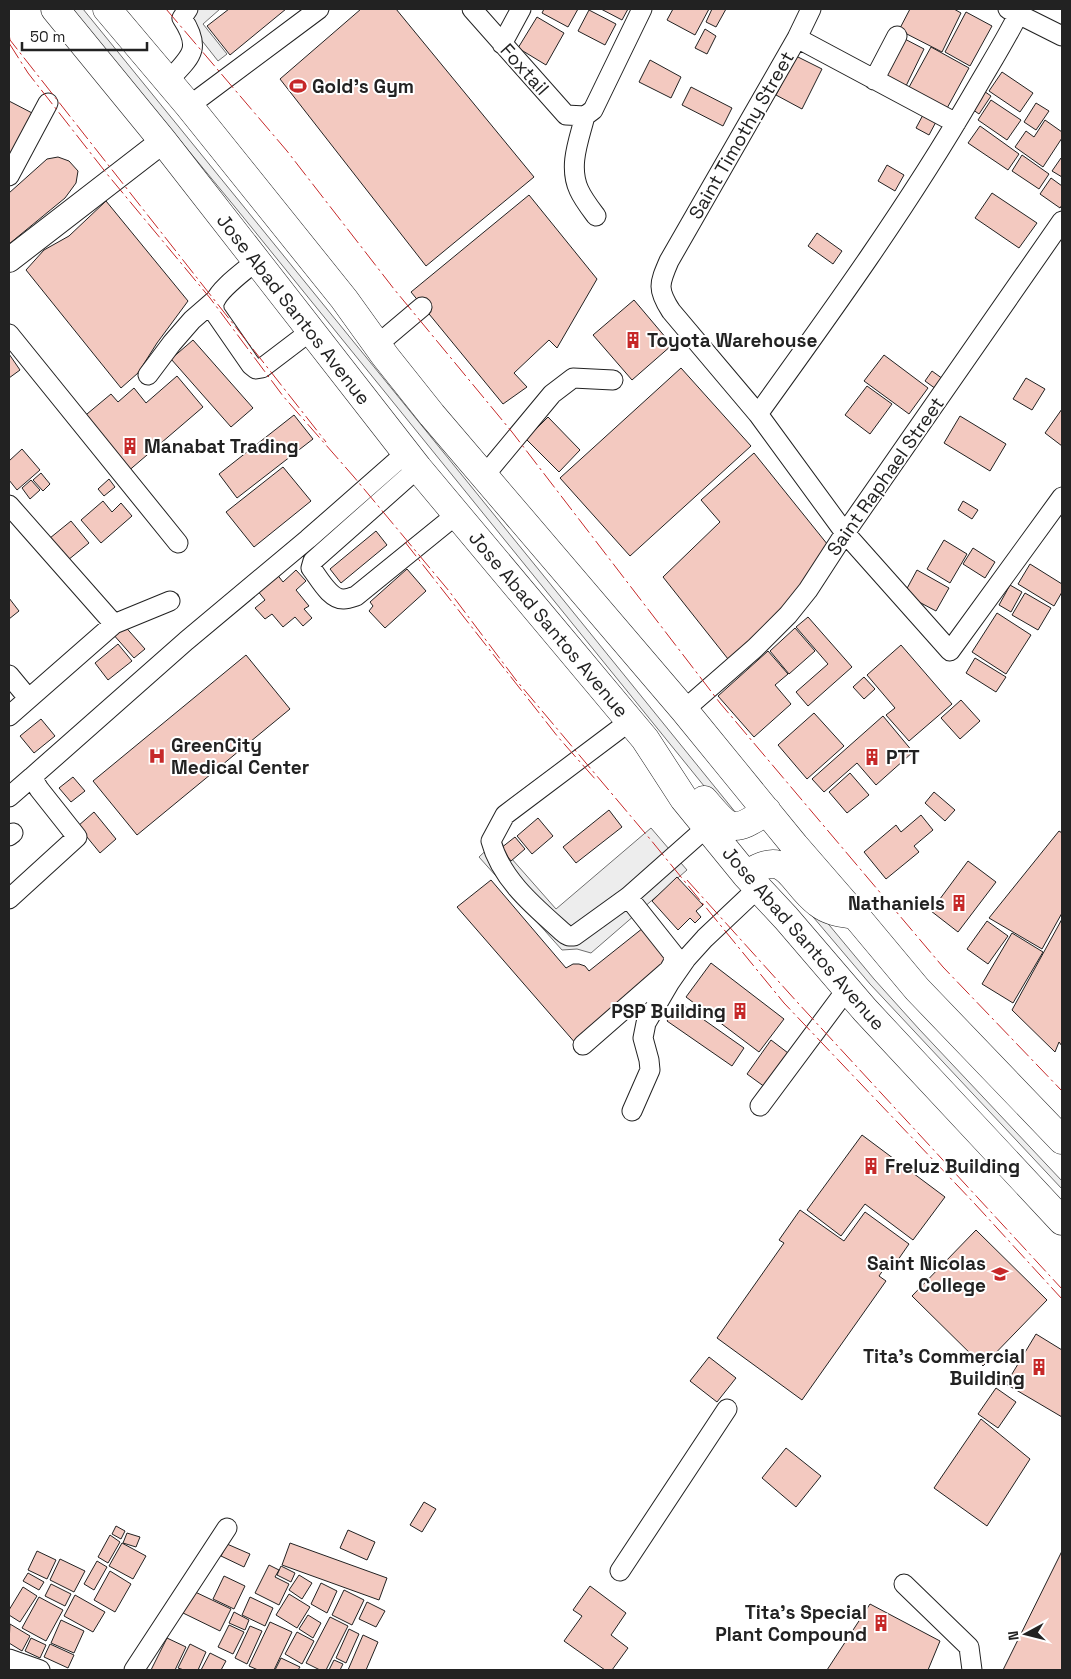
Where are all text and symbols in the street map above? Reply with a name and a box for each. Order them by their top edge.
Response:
scale bar [22,20,148,52]
text: 50 m [30,27,65,46]
street label: Foxtail [495,38,554,101]
street label: Saint Timothy Street [683,47,800,224]
place label: Gold's Gym [312,74,414,99]
sports icon: Gold's Gym [288,76,308,96]
street label: Jose Abad Santos Avenue [211,209,376,410]
place label: Toyota Warehouse [647,328,817,353]
building icon: Toyota Warehouse [623,330,643,350]
street label: Saint Raphael Street [821,392,950,561]
place label: Manabat Trading [144,434,299,459]
building icon: Manabat Trading [120,436,140,456]
street label: Jose Abad Santos Avenue [463,526,634,723]
place label: GreenCity Medical Center [171,733,309,780]
place label: PTT [886,745,920,770]
hospital icon: GreenCity Medical Center [147,746,167,766]
building icon: PTT [862,747,882,767]
street label: Jose Abad Santos Avenue [717,841,891,1036]
place label: Nathaniels [848,891,945,916]
building icon: Nathaniels [949,893,969,913]
place label: PSP Building [611,999,726,1024]
building icon: PSP Building [730,1001,750,1021]
place label: Freluz Building [885,1154,1020,1179]
building icon: Freluz Building [861,1156,881,1176]
place label: Saint Nicolas College [867,1251,986,1298]
school or university icon: Saint Nicolas College [990,1264,1010,1284]
place label: Tita's Commercial Building [863,1344,1025,1391]
building icon: Tita's Commercial Building [1029,1357,1049,1377]
place label: Tita's Special Plant Compound [715,1600,867,1647]
north arrow [1001,1609,1051,1659]
building icon: Tita's Special Plant Compound [871,1613,891,1633]
text: N [1004,1630,1023,1641]

